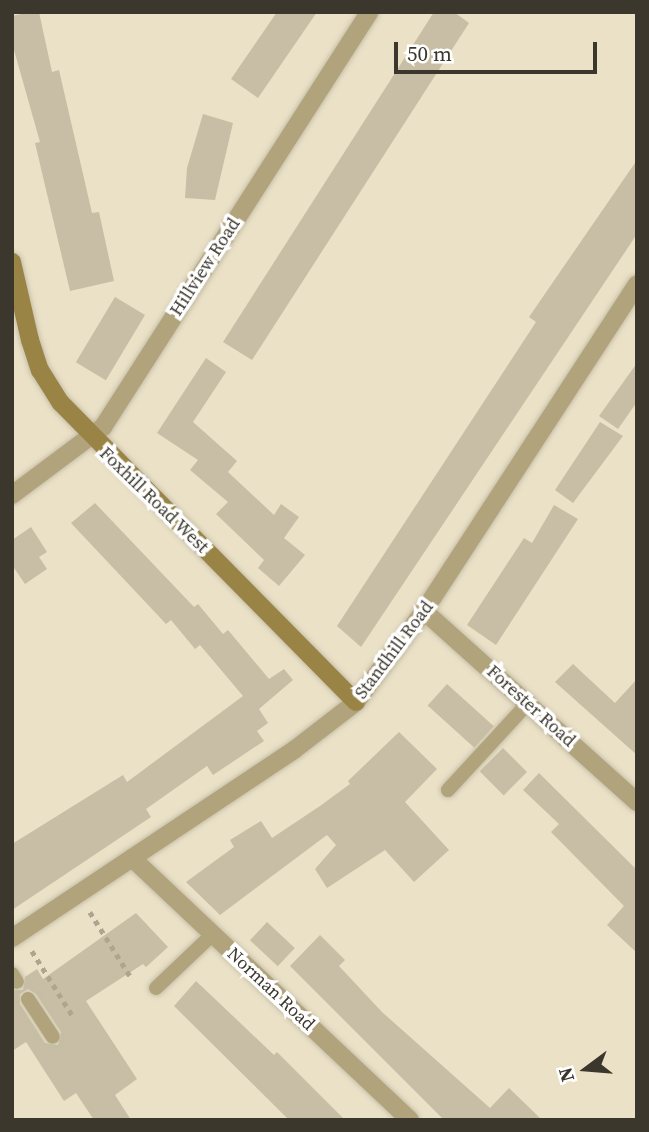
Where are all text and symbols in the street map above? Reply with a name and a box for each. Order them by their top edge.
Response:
scale bar [397,28,600,72]
text: 50 m [407,39,452,68]
street label: Hillview Road [165,214,245,320]
street label: Foxhill Road West [95,442,213,558]
street label: Standhill Road [350,597,438,703]
street label: Forester Road [482,661,580,751]
street label: Norman Road [223,943,319,1035]
north arrow [551,1034,621,1104]
text: N [551,1065,580,1085]

